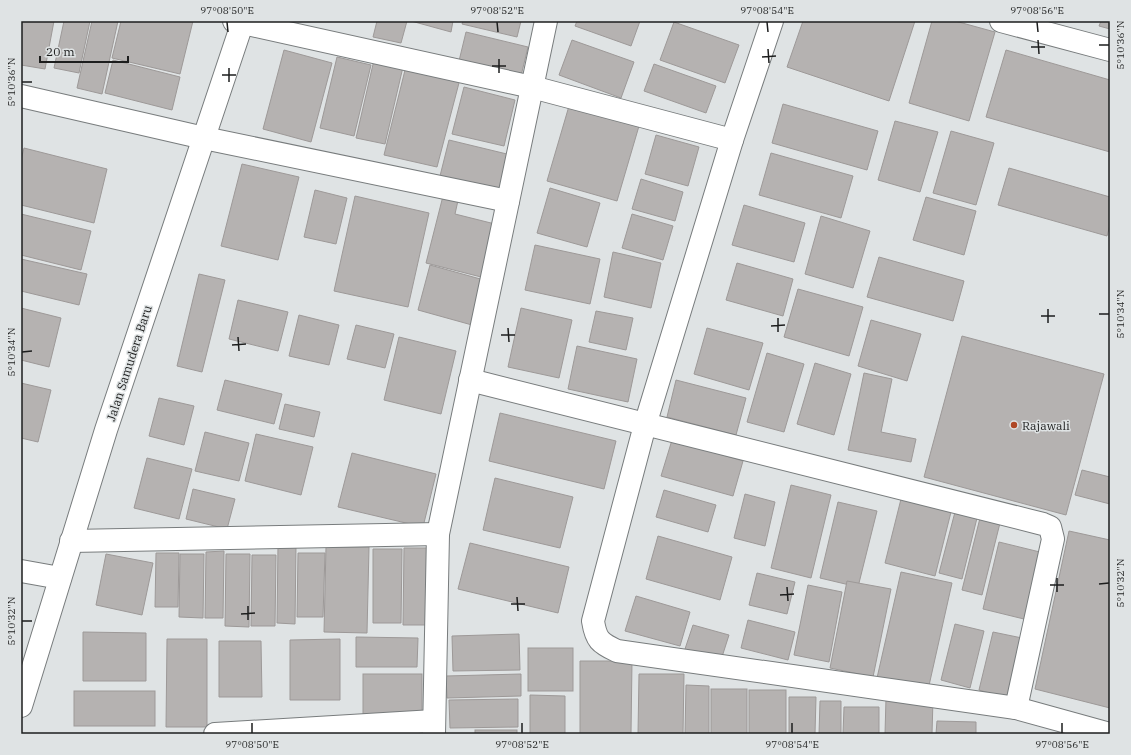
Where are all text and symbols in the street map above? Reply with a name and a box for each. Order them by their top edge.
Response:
text: 97°08'50"E [200,4,254,17]
text: 97°08'52"E [470,4,524,17]
text: 97°08'54"E [740,4,794,17]
text: 97°08'56"E [1010,4,1064,17]
text: 5°10'36"N [1114,20,1127,70]
scale bar [40,38,128,64]
text: 20 m [46,44,75,59]
text: 5°10'36"N [5,57,18,107]
text: 5°10'34"N [1114,289,1127,339]
street label: Jalan Samudera Baru [103,303,155,423]
text: 5°10'34"N [5,327,18,377]
place label: Rajawali [1022,418,1070,433]
marker: Rajawali [1009,420,1019,430]
text: 5°10'32"N [1114,558,1127,608]
text: 5°10'32"N [5,596,18,646]
text: 97°08'50"E [225,738,279,751]
text: 97°08'52"E [495,738,549,751]
text: 97°08'54"E [765,738,819,751]
text: 97°08'56"E [1035,738,1089,751]

